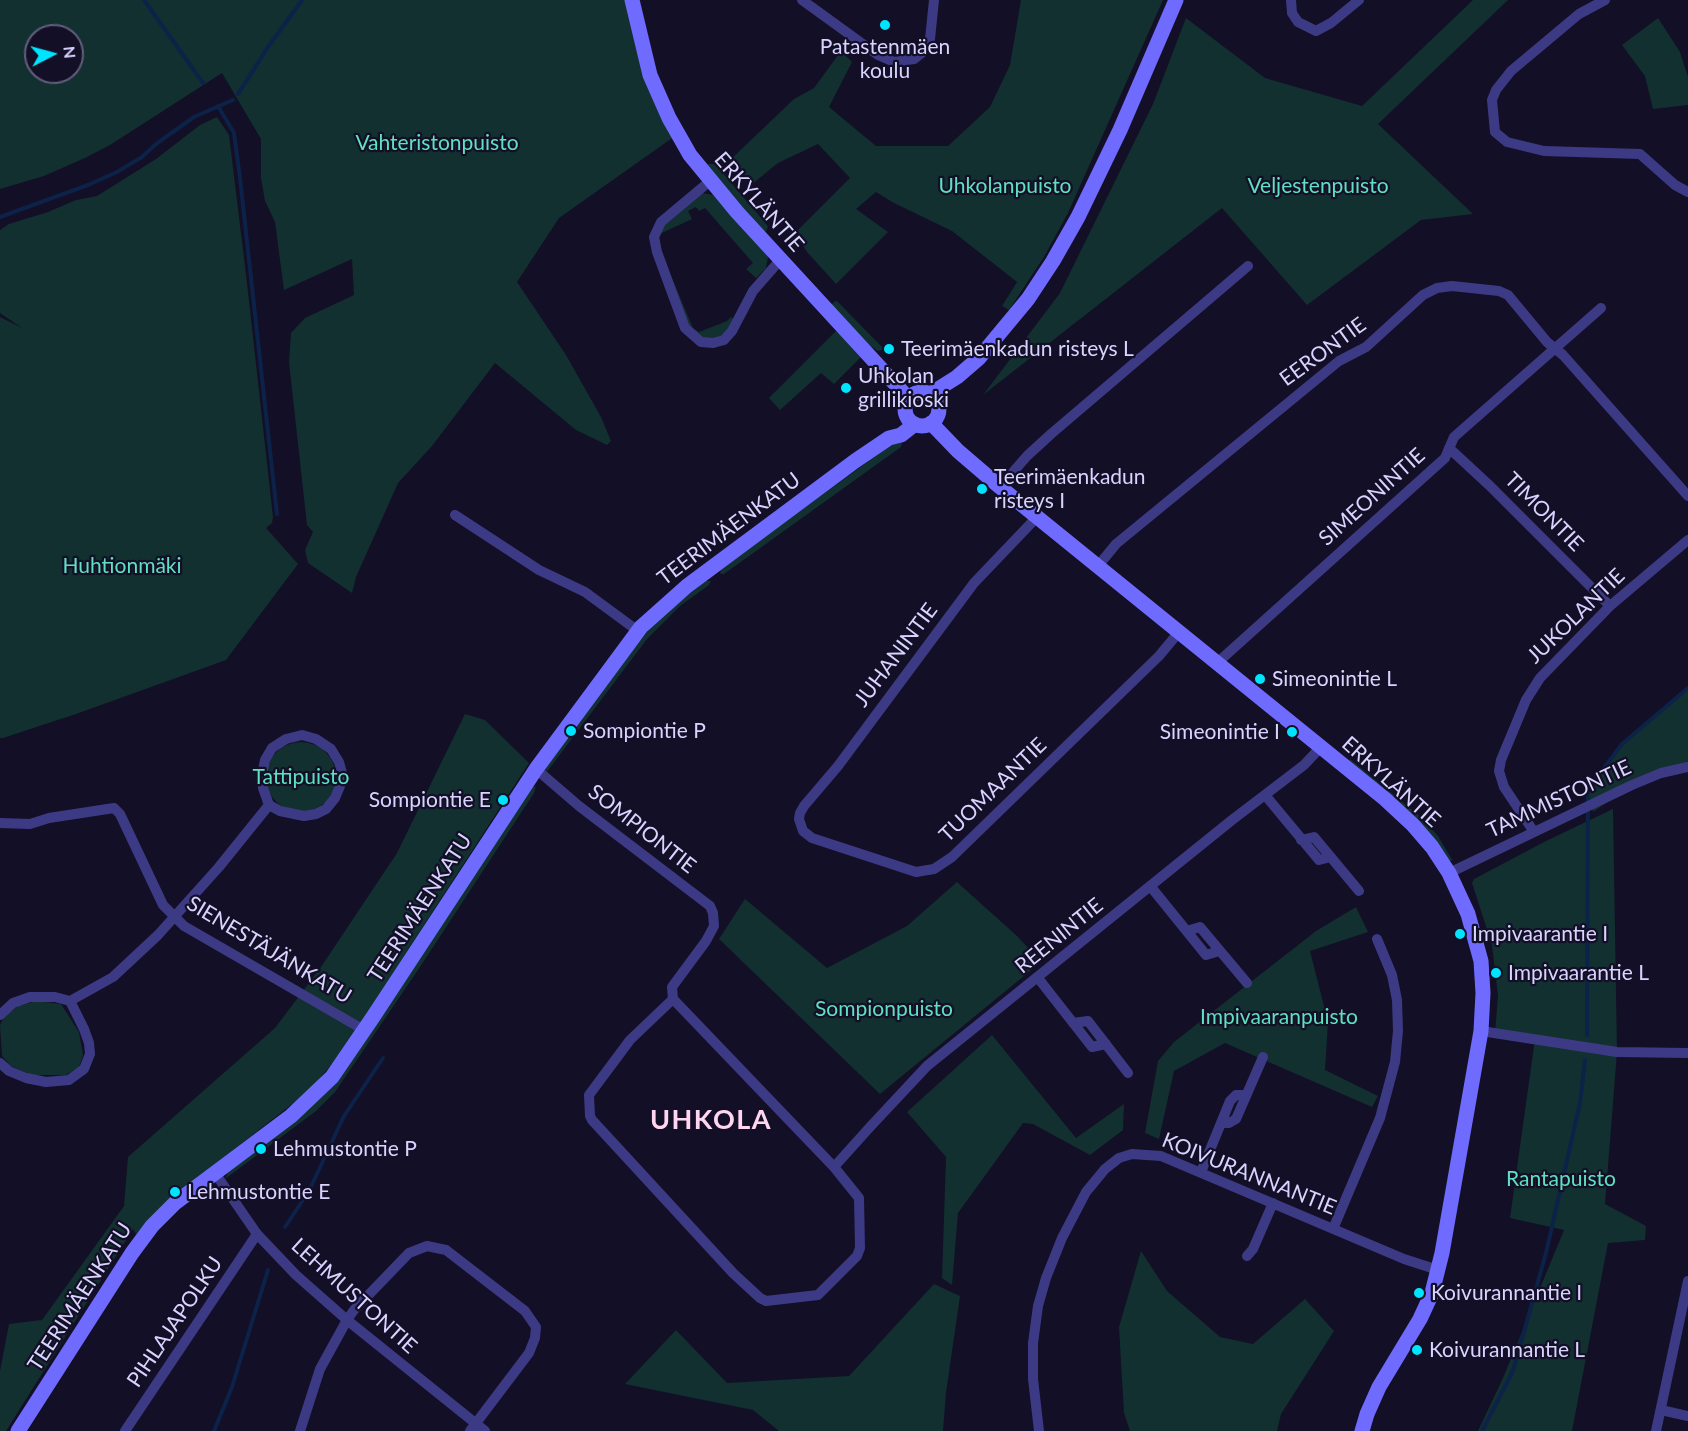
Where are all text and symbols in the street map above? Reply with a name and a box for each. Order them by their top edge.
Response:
marker: Patastenmäen koulu [878,18,892,32]
north arrow [24,24,84,84]
place label: Patastenmäen koulu [820,34,950,84]
text: N [60,45,81,59]
park label: Vahteristonpuisto [355,130,519,156]
street label: ERKYLÄNTIE [709,147,809,257]
park label: Uhkolanpuisto [938,173,1072,199]
park label: Veljestenpuisto [1247,173,1389,199]
street label: EERONTIE [1275,312,1371,392]
place label: Teerimäenkadun risteys L [901,336,1134,362]
marker: Teerimäenkadun risteys L [882,342,896,356]
place label: Uhkolan grillikioski [858,363,949,413]
marker: Uhkolan grillikioski [839,381,853,395]
street label: SIMEONINTIE [1314,443,1430,551]
place label: Teerimäenkadun risteys I [994,464,1146,514]
street label: TEERIMÄENKATU [653,467,805,591]
street label: TIMONTIE [1499,467,1589,557]
marker: Teerimäenkadun risteys I [975,482,989,496]
park label: Huhtionmäki [62,553,182,579]
street label: JUKOLANTIE [1522,563,1630,669]
street label: JUHANINTIE [849,598,943,712]
place label: Simeonintie L [1272,666,1397,692]
marker: Simeonintie L [1253,672,1267,686]
place label: Sompiontie P [583,718,706,744]
place label: Simeonintie I [1160,719,1280,745]
marker: Sompiontie P [564,724,578,738]
marker: Simeonintie I [1285,725,1299,739]
street label: ERKYLÄNTIE [1337,731,1445,833]
street label: TUOMAANTIE [934,733,1052,847]
street label: TAMMISTONTIE [1483,755,1635,843]
park label: Tattipuisto [253,764,349,790]
street label: SOMPIONTIE [583,779,701,879]
place label: Sompiontie E [369,787,491,813]
marker: Sompiontie E [496,793,510,807]
street label: TEERIMÄENKATU [363,829,477,987]
street label: SIENESTÄJÄNKATU [182,891,356,1009]
street label: REENINTIE [1010,893,1108,979]
place label: Impivaarantie I [1472,921,1608,947]
marker: Impivaarantie I [1453,927,1467,941]
place label: Impivaarantie L [1508,960,1649,986]
marker: Impivaarantie L [1489,966,1503,980]
park label: Sompionpuisto [815,996,953,1022]
park label: Impivaaranpuisto [1200,1004,1358,1030]
district label: UHKOLA [650,1104,772,1136]
street label: KOIVURANNANTIE [1158,1128,1340,1220]
place label: Lehmustontie P [273,1136,417,1162]
marker: Lehmustontie P [254,1142,268,1156]
park label: Rantapuisto [1506,1166,1616,1192]
place label: Lehmustontie E [187,1179,330,1205]
marker: Lehmustontie E [168,1185,182,1199]
street label: TEERIMÄENKATU [23,1218,137,1376]
street label: LEHMUSTONTIE [286,1233,422,1359]
street label: PIHLAJAPOLKU [122,1252,228,1392]
place label: Koivurannantie I [1431,1280,1582,1306]
marker: Koivurannantie I [1412,1286,1426,1300]
place label: Koivurannantie L [1429,1337,1585,1363]
marker: Koivurannantie L [1410,1343,1424,1357]

